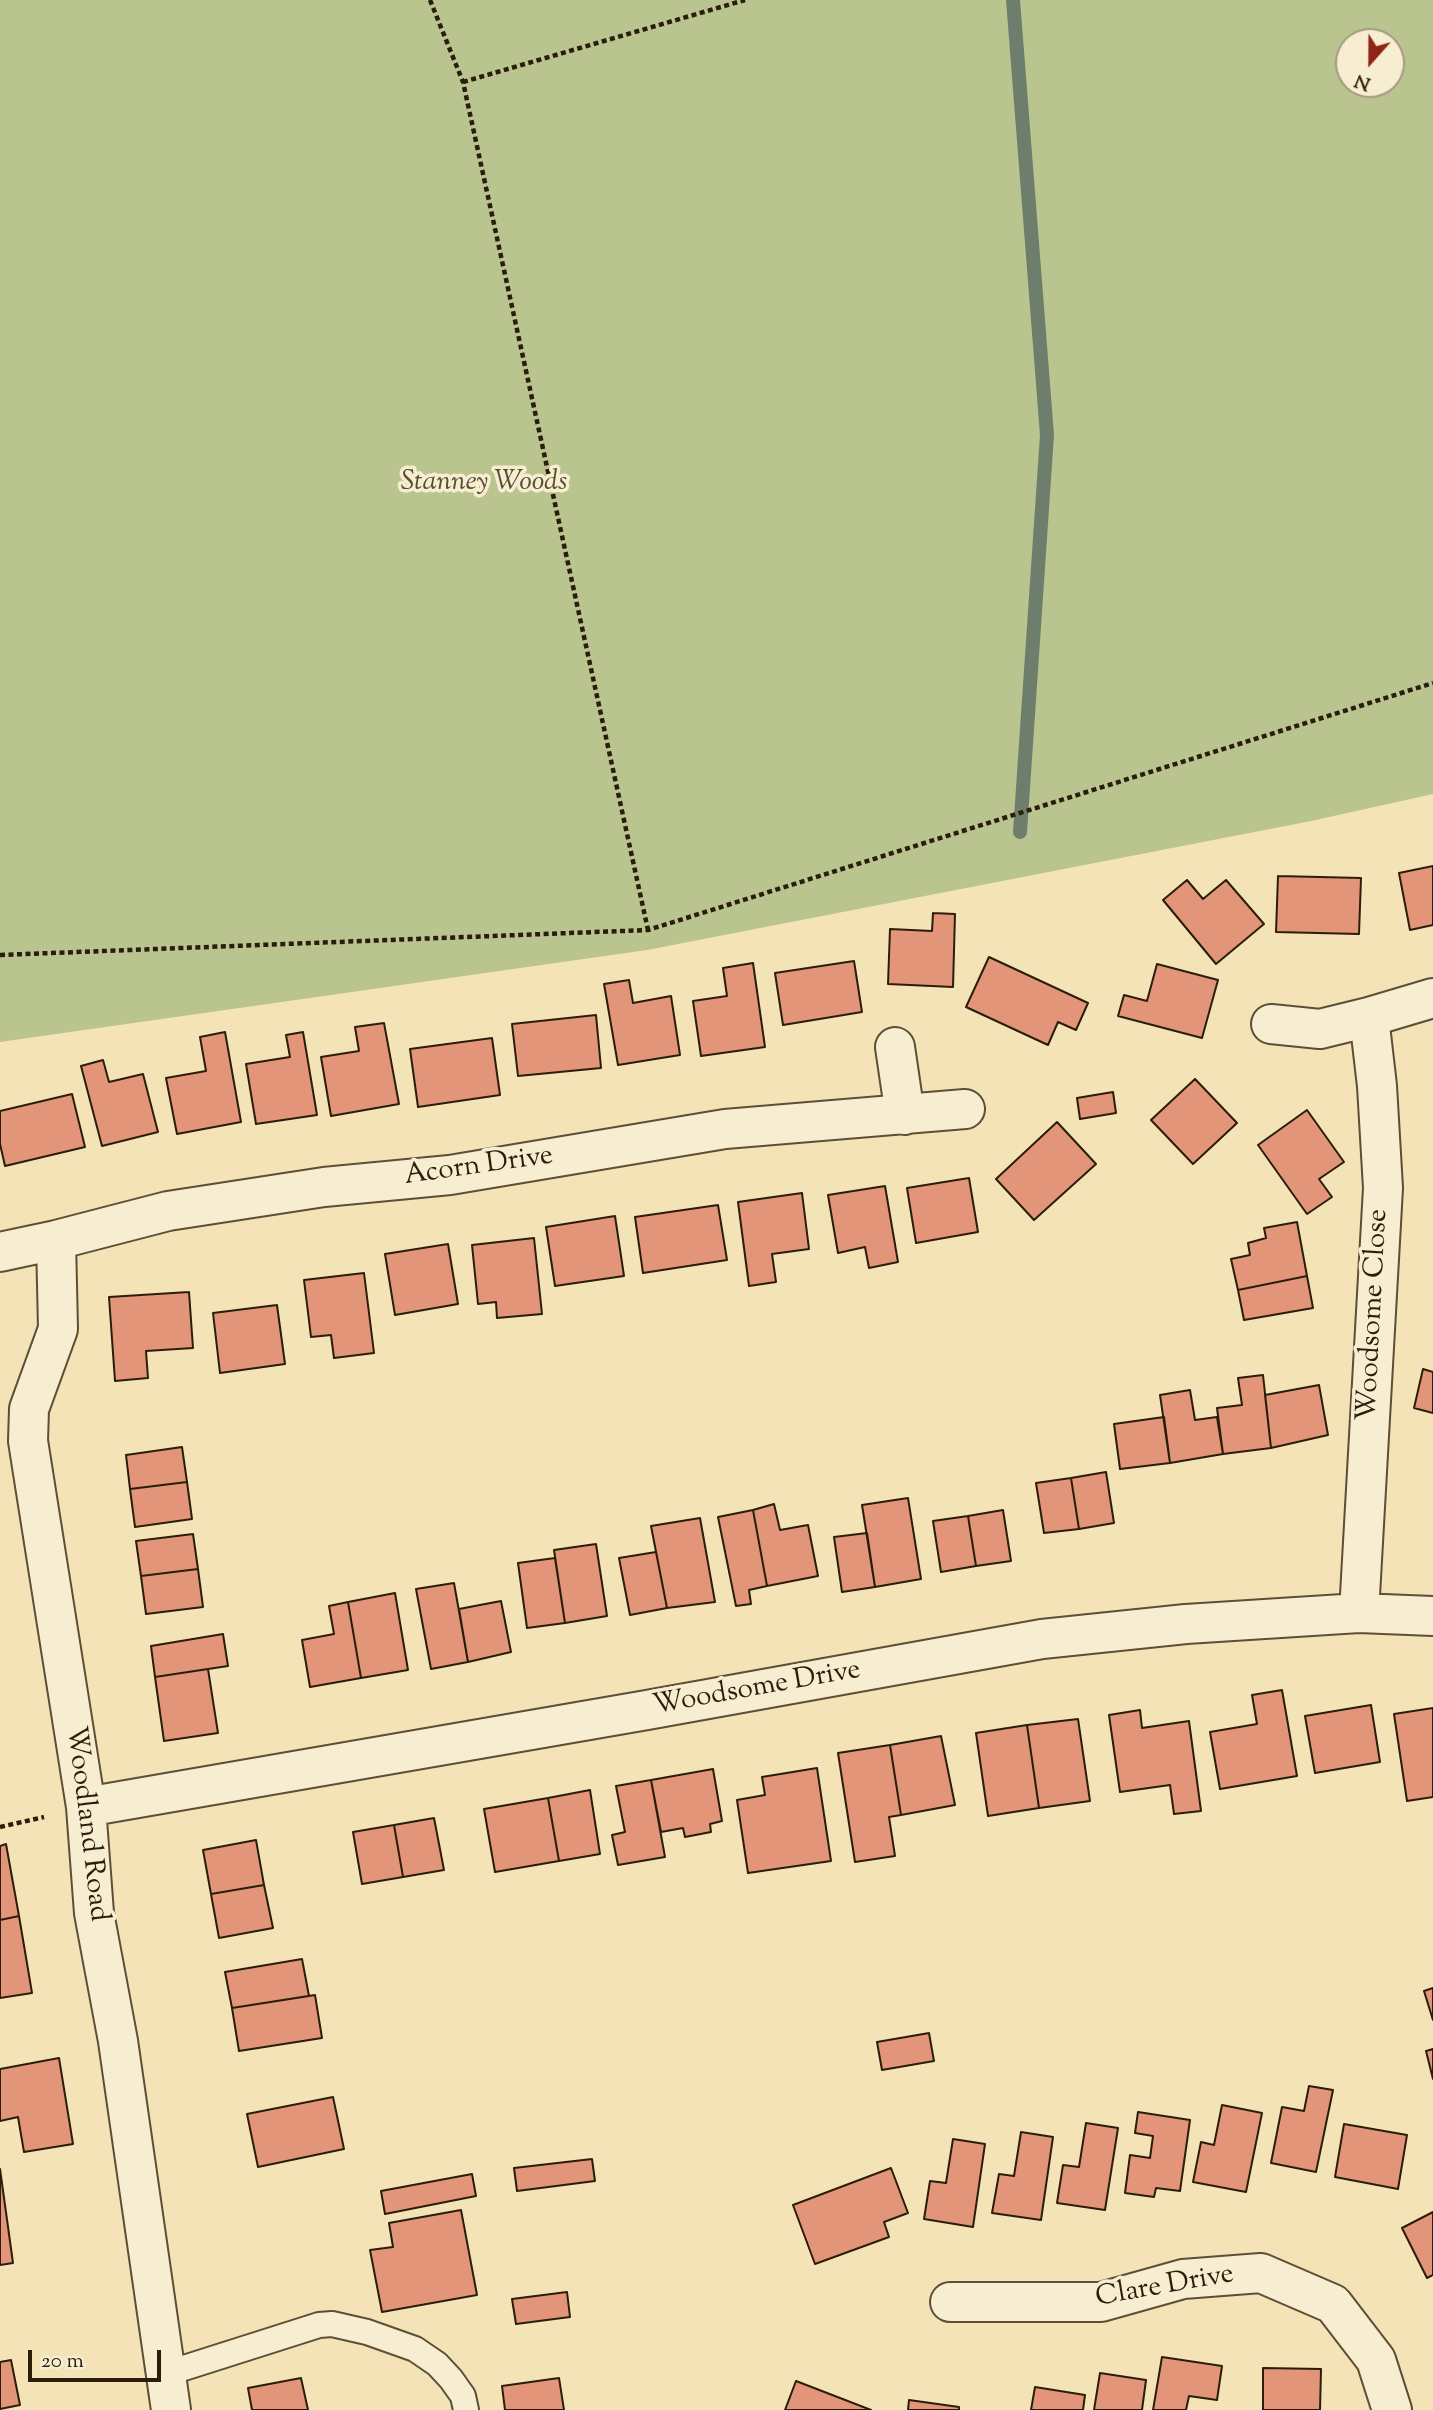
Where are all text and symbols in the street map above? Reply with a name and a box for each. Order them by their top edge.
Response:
north arrow [1335,28,1405,98]
text: N [1351,66,1375,97]
park label: Stanney Woods [401,467,567,501]
street label: Acorn Drive [403,1141,555,1195]
street label: Woodsome Close [1353,1208,1397,1422]
street label: Woodsome Drive [650,1655,864,1725]
street label: Woodland Road [56,1724,114,1924]
street label: Clare Drive [1093,2259,1237,2317]
scale bar [32,2336,164,2380]
text: 20 m [41,2347,84,2377]

